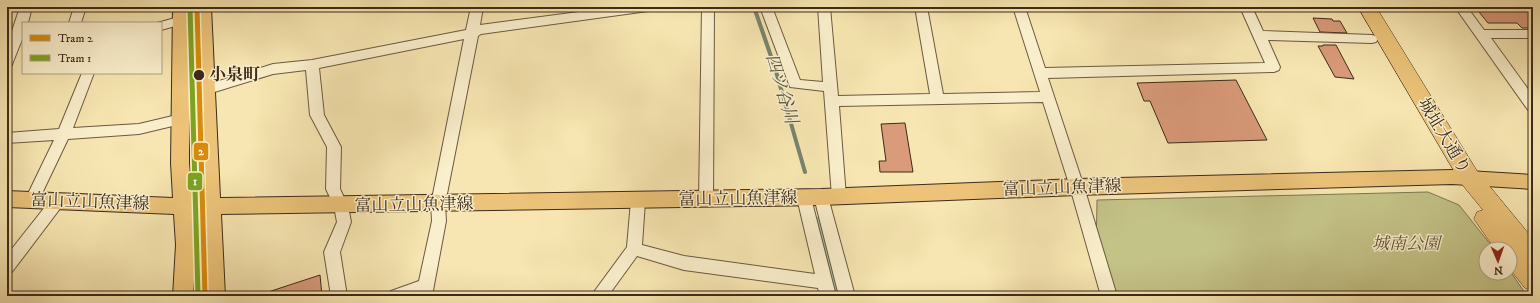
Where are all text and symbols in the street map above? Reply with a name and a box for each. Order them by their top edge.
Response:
legend [22,22,162,74]
text: Tram 2 [58,31,93,46]
text: Tram 1 [58,51,91,66]
water label: 四ツ谷川 [760,51,803,129]
place label: 小泉町 [209,64,260,86]
marker: 小泉町 [192,68,206,82]
street label: 城址大通り [1413,94,1475,178]
line badge: 2 [193,142,209,161]
text: 2 [198,145,204,159]
line badge: 1 [187,172,203,191]
text: 1 [193,175,197,189]
street label: 富山立山魚津線 [1002,175,1122,201]
street label: 富山立山魚津線 [678,187,798,211]
street label: 富山立山魚津線 [30,189,150,215]
street label: 富山立山魚津線 [354,193,474,217]
park label: 城南公園 [1372,233,1443,255]
north arrow [1478,241,1518,281]
text: N [1494,263,1503,277]

